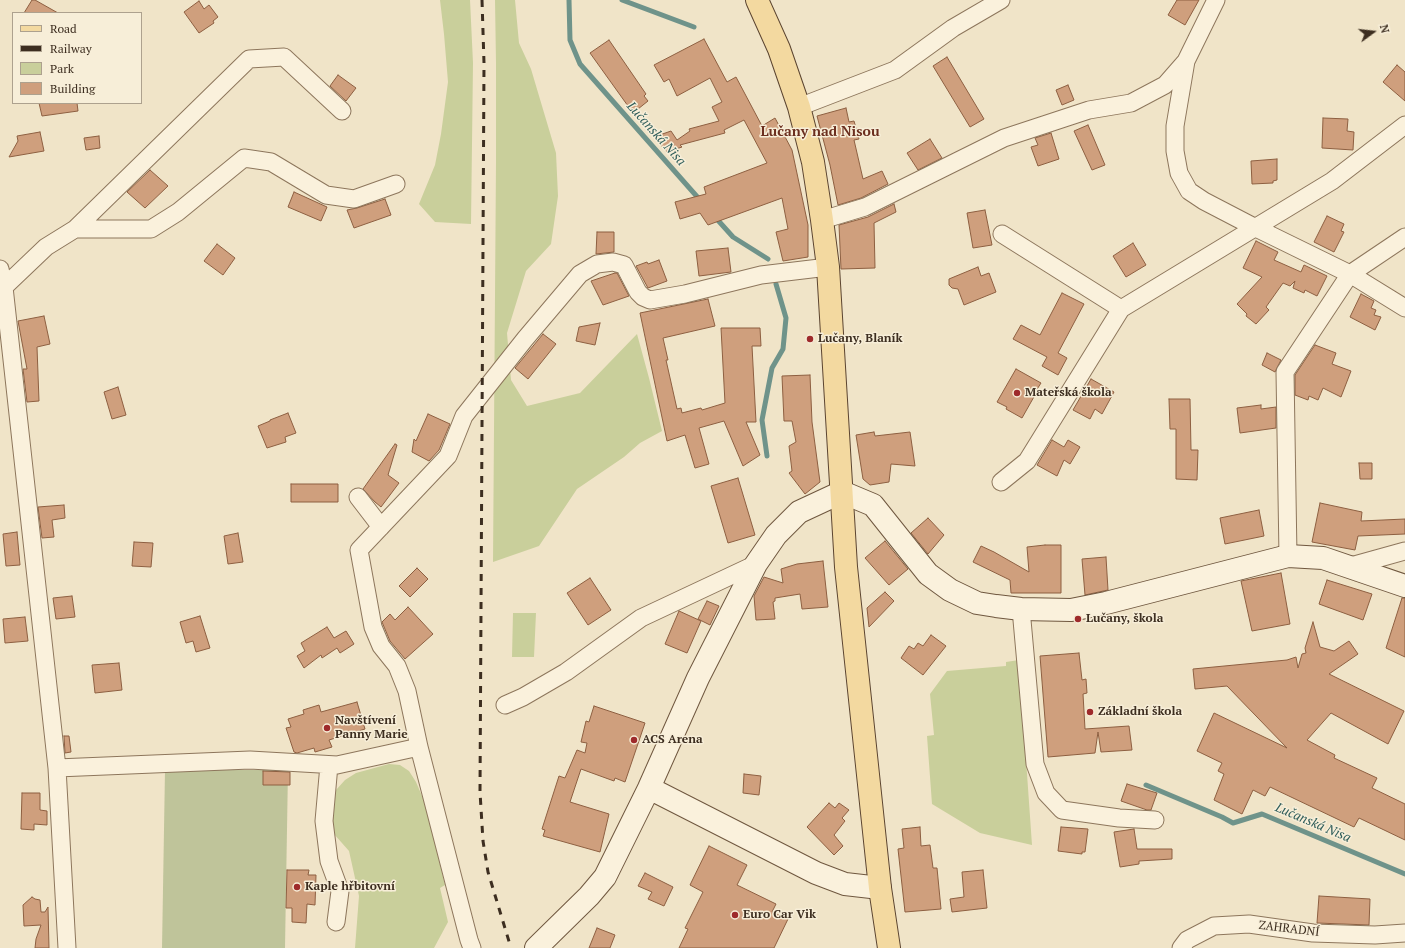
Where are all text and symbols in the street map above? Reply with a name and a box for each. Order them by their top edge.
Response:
legend [12,12,142,104]
north arrow [1353,12,1393,52]
text: Road [50,21,77,36]
text: N [1377,23,1392,35]
text: Railway [50,41,92,56]
text: Park [50,61,74,76]
text: Building [50,81,95,96]
water label: Lučanská Nisa [623,99,689,169]
district label: Lučany nad Nisou [760,124,880,140]
place label: Lučany, Blaník [818,332,903,346]
marker: Lučany, Blaník [805,334,815,344]
place label: Mateřská škola [1025,386,1112,400]
marker: Mateřská škola [1012,388,1022,398]
place label: Lučany, škola [1086,612,1163,626]
marker: Lučany, škola [1073,614,1083,624]
place label: Základní škola [1098,705,1182,719]
marker: Základní škola [1085,707,1095,717]
place label: Navštívení Panny Marie [335,714,408,742]
marker: Navštívení Panny Marie [322,723,332,733]
place label: ACS Arena [642,733,703,747]
marker: ACS Arena [629,735,639,745]
water label: Lučanská Nisa [1273,800,1353,846]
place label: Kaple hřbitovní [305,880,395,894]
marker: Kaple hřbitovní [292,882,302,892]
place label: Euro Car Vik [743,908,816,922]
marker: Euro Car Vik [730,910,740,920]
street label: ZAHRADNÍ [1258,918,1320,940]

